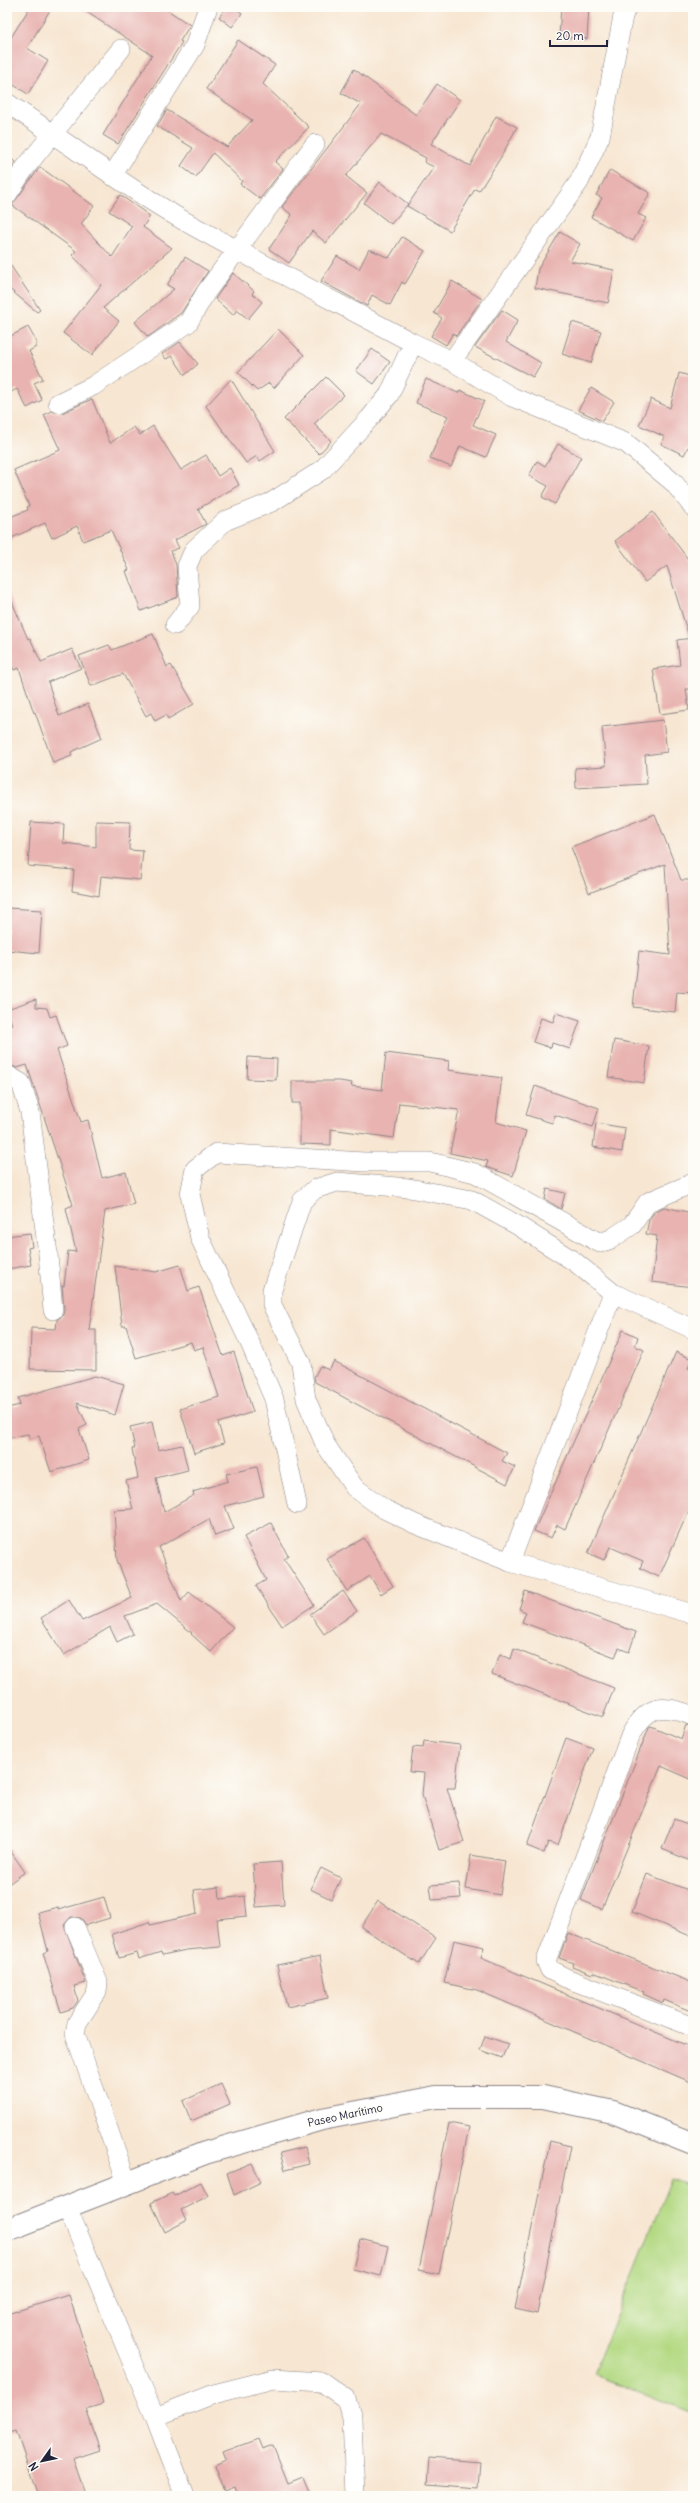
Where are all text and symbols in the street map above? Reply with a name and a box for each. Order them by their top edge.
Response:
scale bar [550,22,607,48]
text: 20 m [556,28,584,43]
street label: Paseo Marítimo [306,2100,384,2130]
north arrow [22,2441,62,2481]
text: N [26,2459,42,2473]

